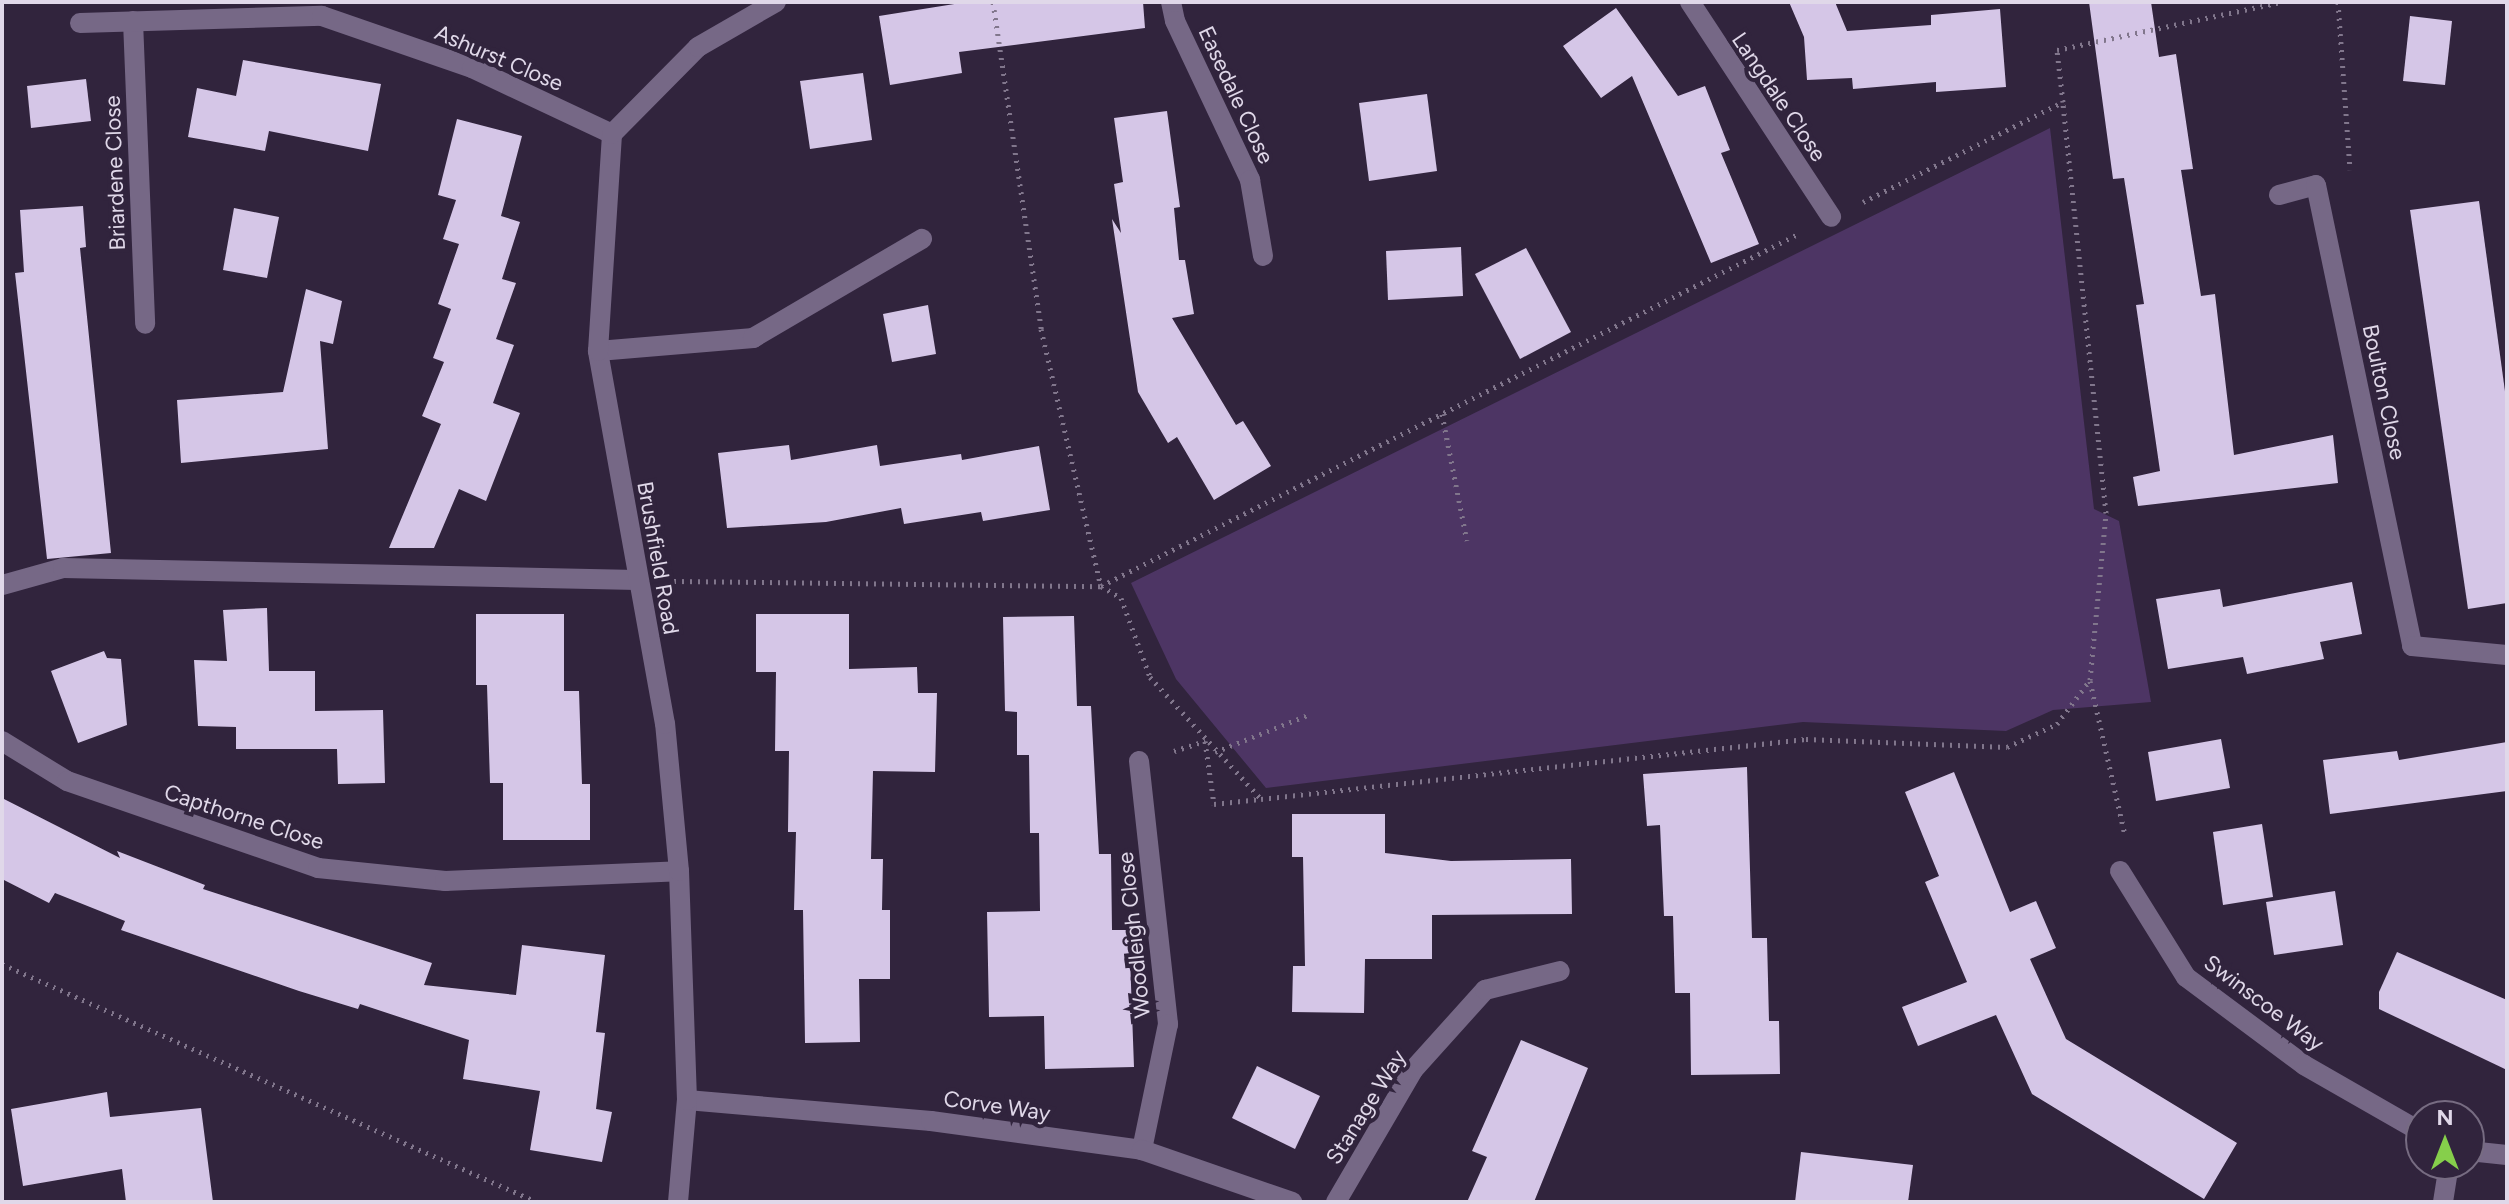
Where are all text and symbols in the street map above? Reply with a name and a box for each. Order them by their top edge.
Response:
street label: Ashurst Close [431,19,567,97]
street label: Easedale Close [1193,22,1279,168]
street label: Langdale Close [1726,27,1832,167]
street label: Briardene Close [99,95,131,251]
street label: Boulton Close [2357,322,2411,462]
street label: Brushfield Road [632,480,684,636]
street label: Capthorne Close [161,779,327,855]
street label: Woodleigh Close [1112,851,1156,1019]
street label: Swinscoe Way [2199,949,2329,1057]
street label: Stanage Way [1320,1045,1412,1169]
street label: Corve Way [942,1085,1052,1127]
north arrow [2405,1100,2485,1180]
text: N [2436,1104,2454,1131]

